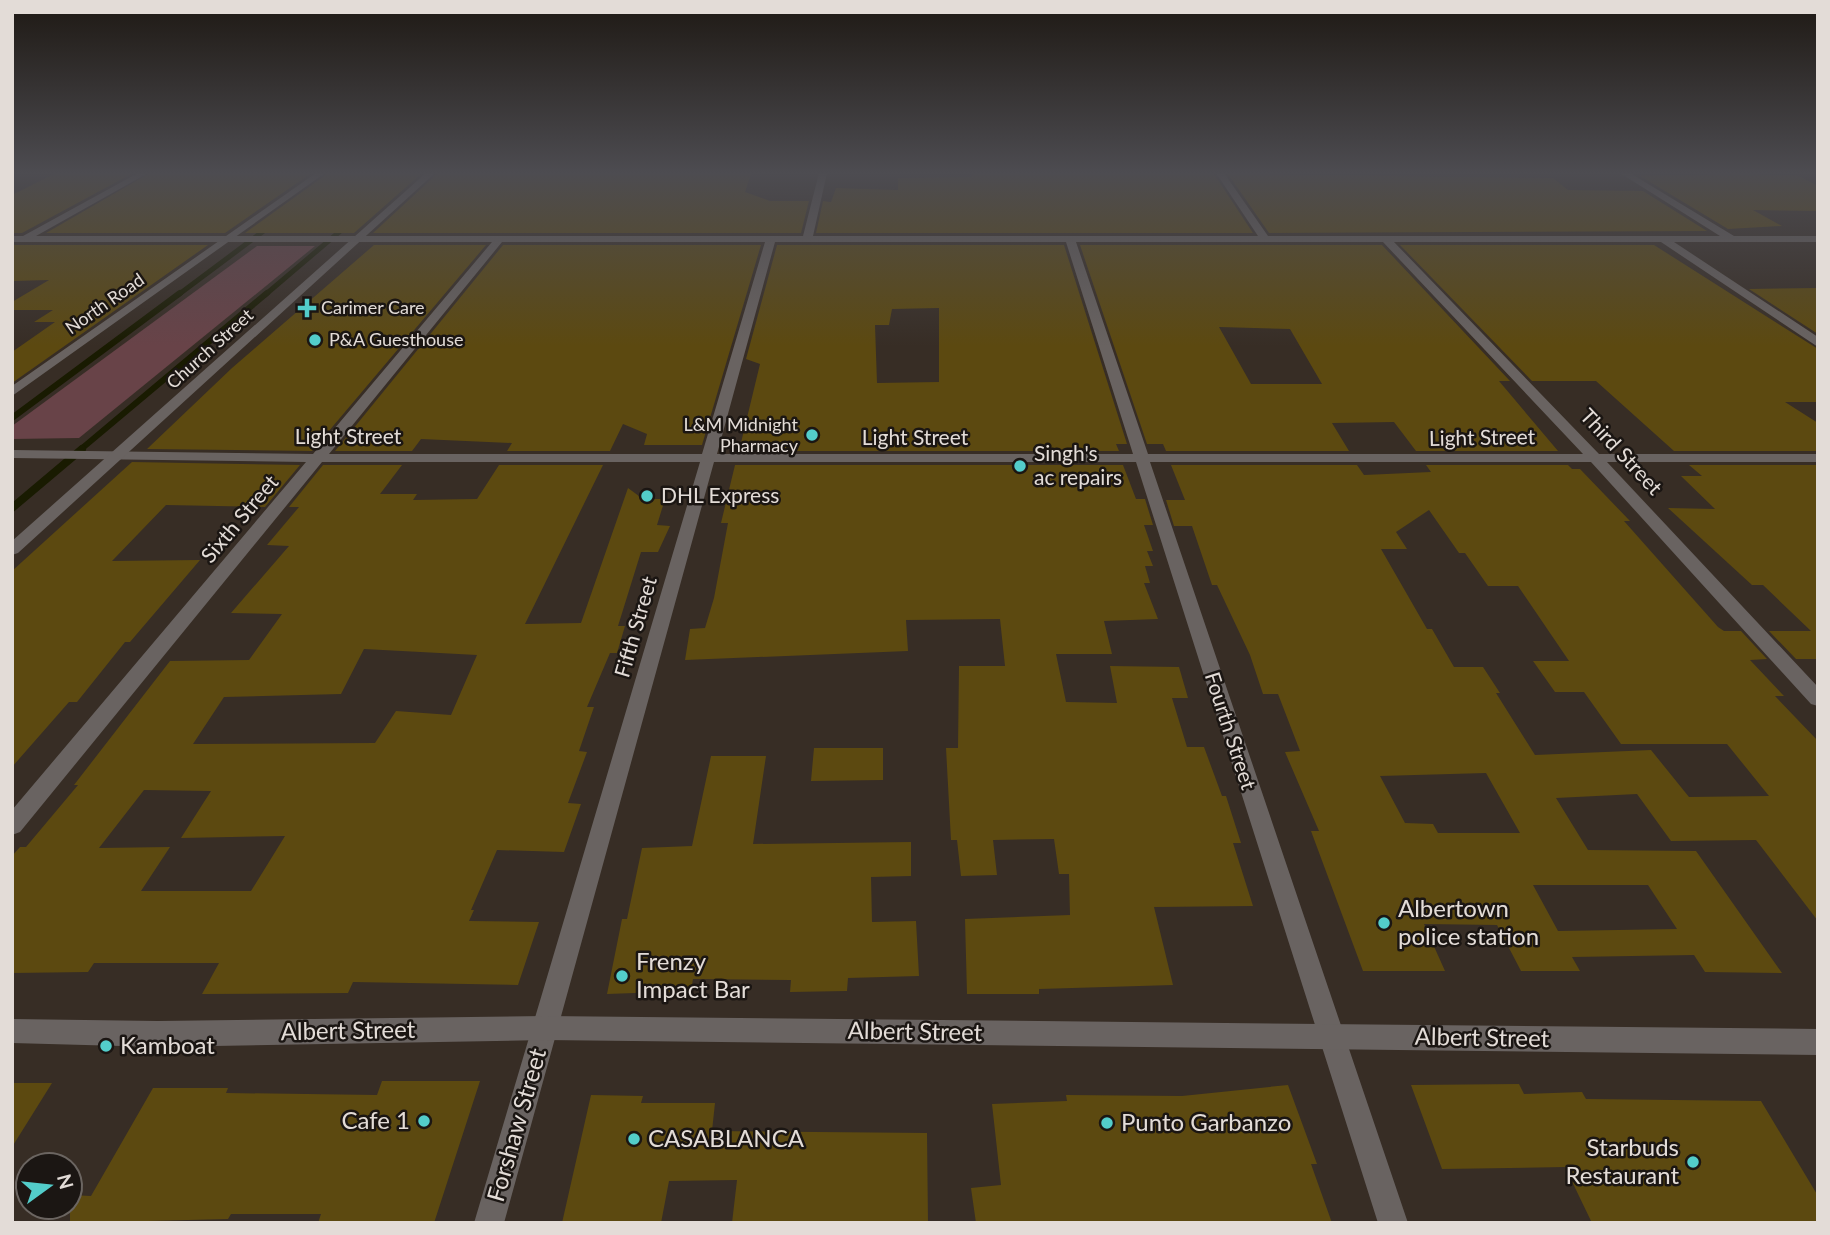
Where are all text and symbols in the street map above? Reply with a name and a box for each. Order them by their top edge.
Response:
street label: North Road [61,268,148,338]
place label: Carimer Care [321,296,425,318]
marker: Carimer Care [299,300,315,316]
street label: Church Street [161,303,258,393]
place label: P&A Guesthouse [329,328,463,350]
marker: P&A Guesthouse [307,332,323,348]
street label: Third Street [1576,403,1669,500]
place label: L&M Midnight Pharmacy [684,413,799,456]
street label: Light Street [295,423,402,448]
street label: Light Street [1429,423,1536,450]
street label: Light Street [862,424,969,449]
marker: L&M Midnight Pharmacy [804,427,820,443]
place label: Singh's ac repairs [1034,440,1122,489]
marker: Singh's ac repairs [1012,458,1028,474]
street label: Sixth Street [195,469,283,567]
place label: DHL Express [661,482,779,507]
marker: DHL Express [639,488,655,504]
street label: Fifth Street [608,573,661,680]
street label: Fourth Street [1201,669,1262,793]
place label: Albertown police station [1398,893,1539,950]
marker: Albertown police station [1376,915,1392,931]
place label: Frenzy Impact Bar [636,946,750,1003]
marker: Frenzy Impact Bar [614,968,630,984]
street label: Albert Street [280,1014,416,1045]
street label: Albert Street [847,1015,983,1046]
street label: Albert Street [1414,1021,1550,1052]
place label: Kamboat [120,1030,215,1059]
marker: Kamboat [98,1038,114,1054]
street label: Forshaw Street [480,1044,551,1205]
place label: Cafe 1 [341,1105,410,1134]
place label: Punto Garbanzo [1121,1107,1291,1136]
marker: Cafe 1 [416,1113,432,1129]
marker: Punto Garbanzo [1099,1115,1115,1131]
place label: CASABLANCA [648,1123,805,1152]
marker: CASABLANCA [626,1131,642,1147]
place label: Starbuds Restaurant [1565,1132,1679,1189]
north arrow [14,1151,84,1221]
marker: Starbuds Restaurant [1685,1154,1701,1170]
text: N [53,1171,79,1192]

